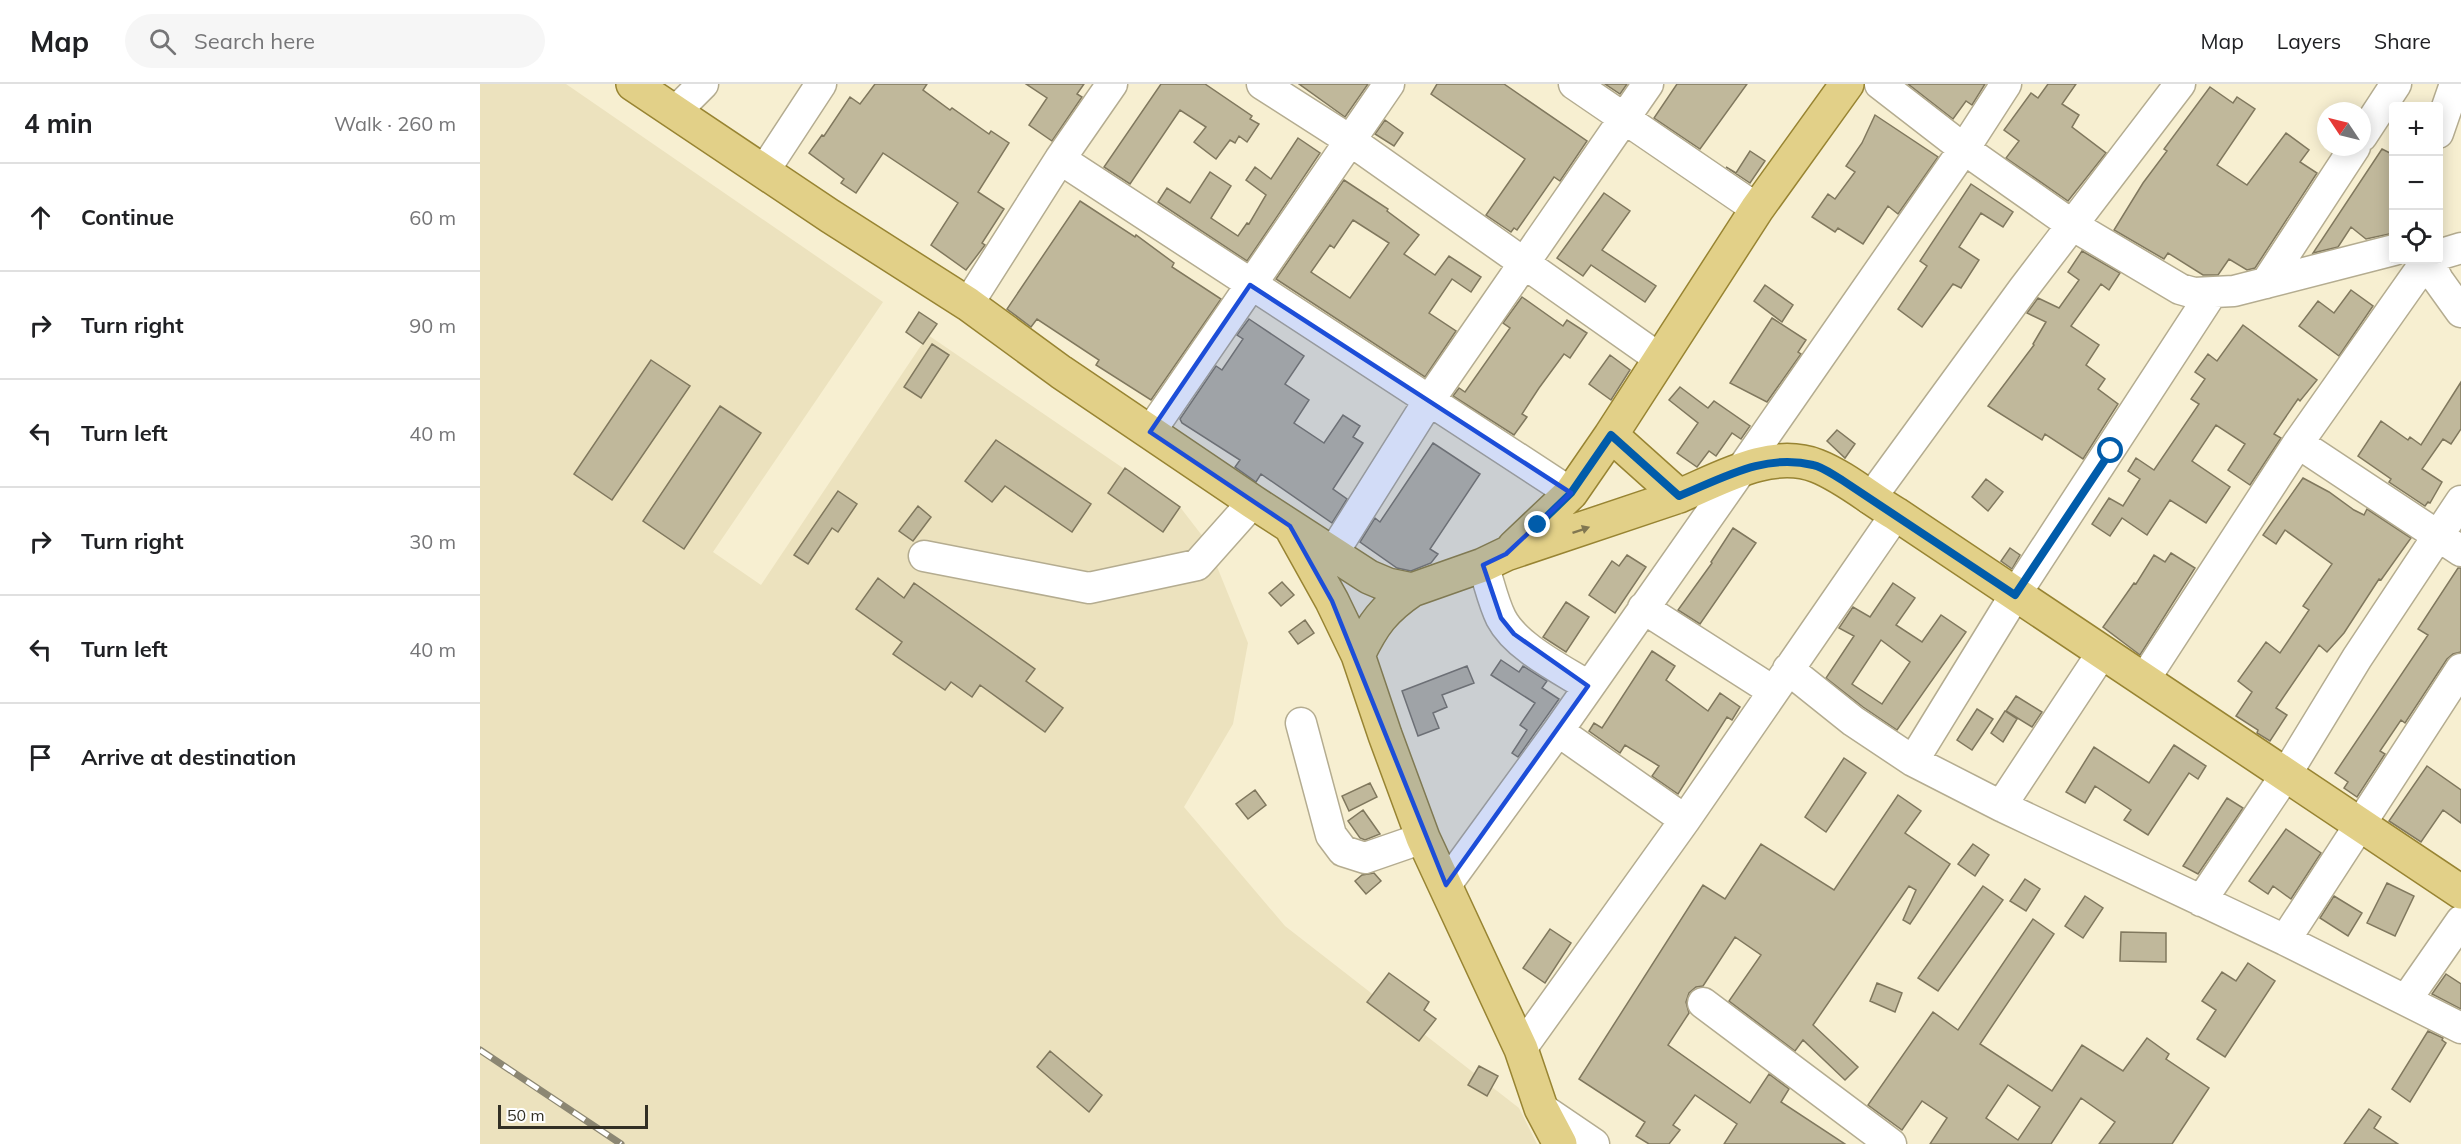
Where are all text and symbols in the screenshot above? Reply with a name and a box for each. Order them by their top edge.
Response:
search box [125,14,545,68]
text: Map [30,24,89,59]
icon: search [146,25,179,58]
text: Search here [194,27,315,55]
text: Map [2201,28,2244,54]
text: Layers [2277,28,2341,54]
text: Share [2374,28,2431,54]
north arrow [2317,102,2371,156]
map controls [2389,102,2443,264]
button: + [2389,102,2443,156]
text: 4 min [24,107,93,140]
text: Walk · 260 m [334,111,456,136]
button: − [2389,156,2443,210]
icon: ahead [24,201,57,234]
text: Continue [81,203,174,231]
text: 60 m [409,205,456,230]
button: locate [2389,210,2443,264]
icon: right [24,309,57,342]
text: Turn right [81,311,184,339]
text: 90 m [409,313,456,338]
icon: left [24,417,57,450]
text: Turn left [81,419,168,447]
text: 40 m [409,421,456,446]
route start [2097,437,2123,463]
route end [1524,511,1550,537]
one-way arrow [1572,524,1590,534]
icon: right [24,525,57,558]
text: Turn right [81,527,184,555]
text: 30 m [409,529,456,554]
icon: left [24,633,57,666]
text: Turn left [81,635,168,663]
text: 40 m [409,637,456,662]
icon: arrive [24,741,57,774]
text: Arrive at destination [81,743,296,771]
scale bar [498,1102,648,1130]
text: 50 m [507,1105,544,1125]

